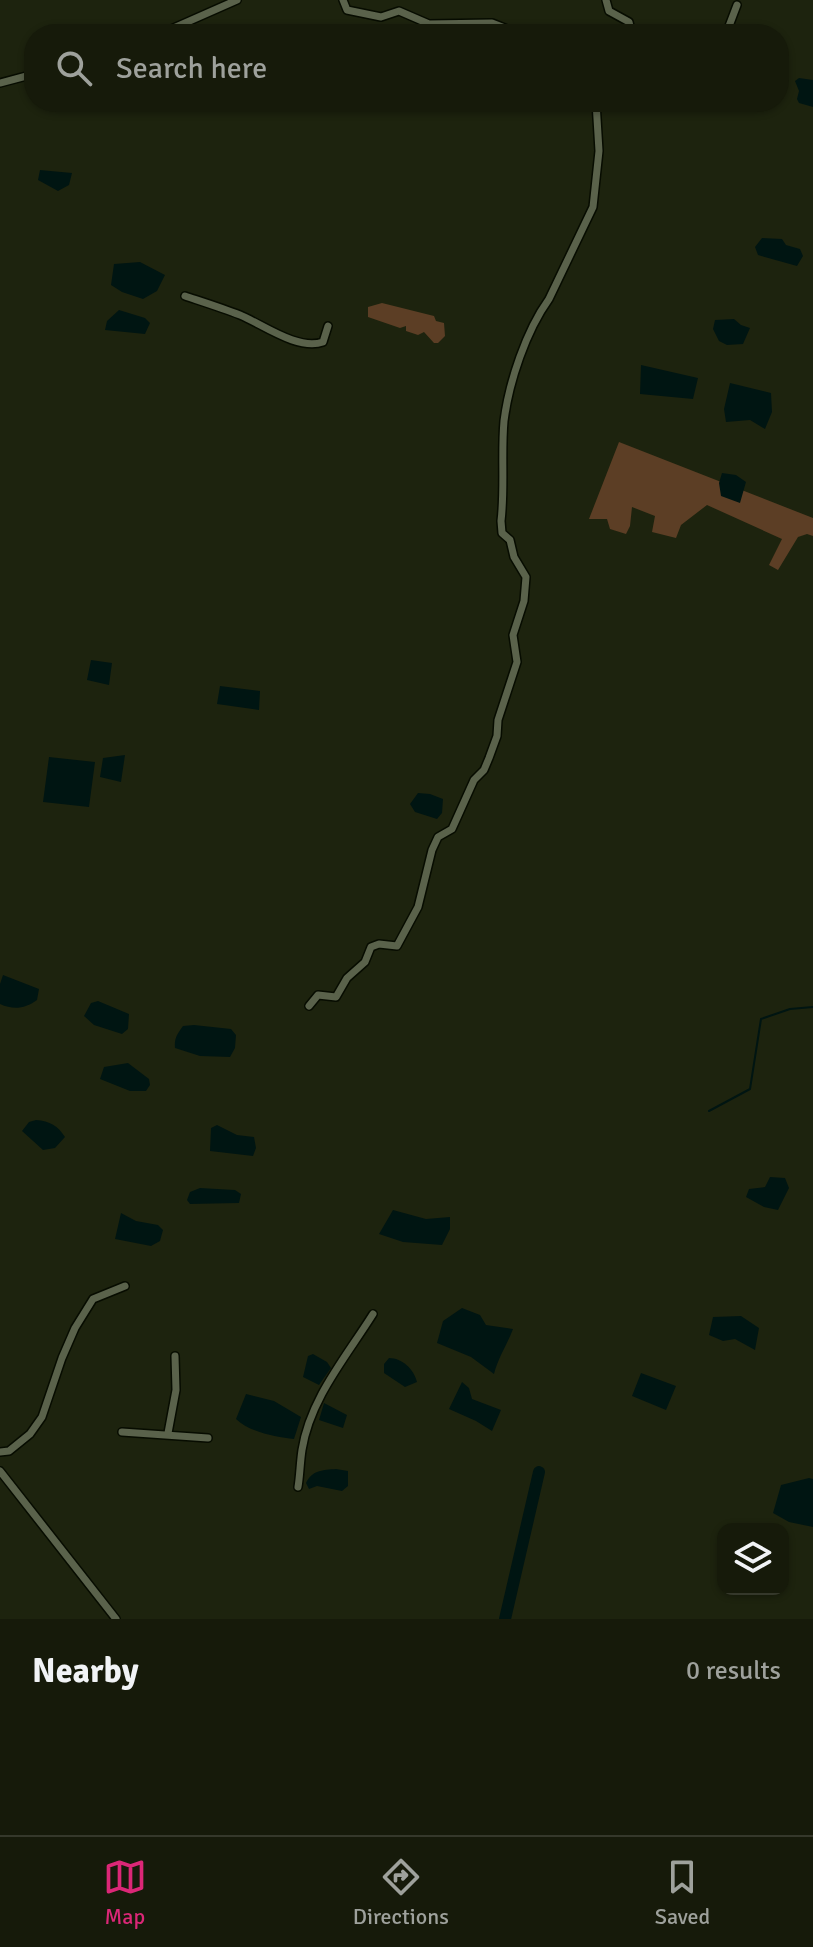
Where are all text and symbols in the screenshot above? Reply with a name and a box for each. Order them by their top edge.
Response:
search box [24,24,789,112]
icon: search [52,46,96,90]
text: Search here [116,50,267,87]
map controls [717,1523,789,1595]
button: layers [717,1523,789,1595]
text: Nearby [32,1650,139,1692]
text: 0 results [686,1655,781,1687]
tab: Map [103,1855,147,1930]
tab: Directions [353,1855,449,1930]
tab: Saved [655,1855,710,1930]

